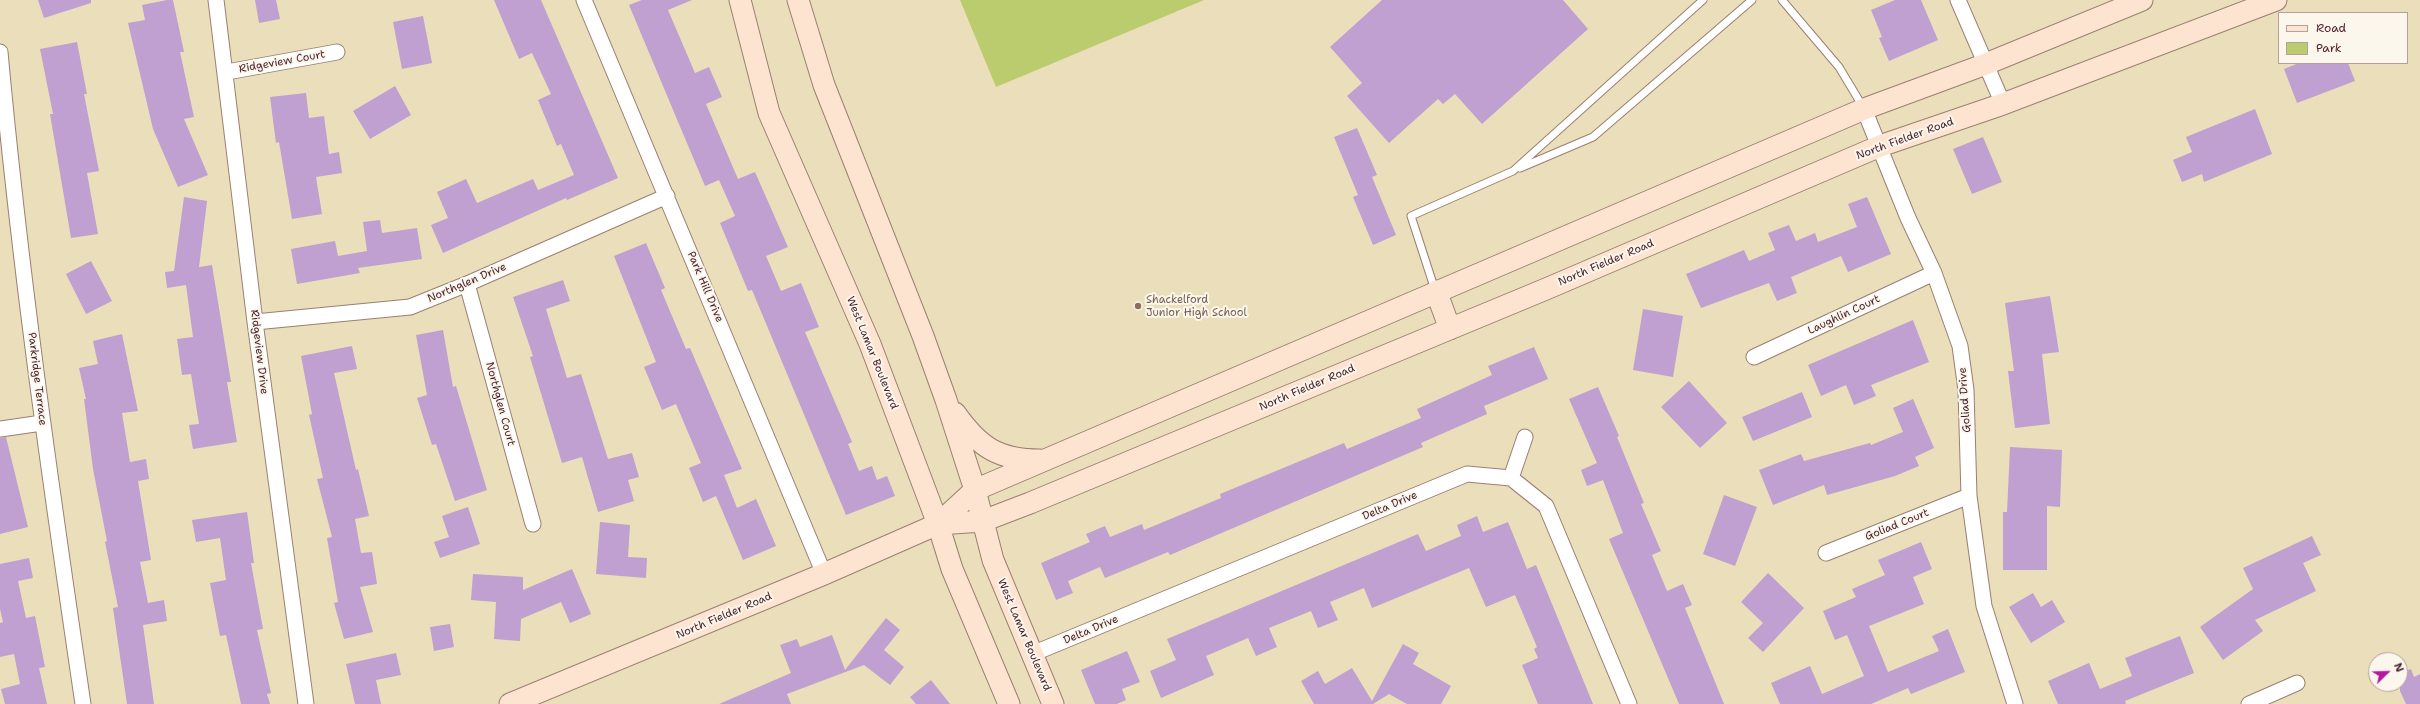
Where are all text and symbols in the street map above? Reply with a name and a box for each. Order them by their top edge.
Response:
legend [2278,12,2408,64]
text: Road [2316,20,2346,36]
text: Park [2316,40,2342,56]
street label: Ridgeview Court [238,48,326,76]
street label: North Fielder Road [1855,115,1955,163]
street label: North Fielder Road [1556,237,1656,289]
street label: Park Hill Drive [684,250,726,324]
street label: Northglen Drive [426,260,508,306]
street label: Laughlin Court [1806,292,1882,338]
place label: Shackelford Junior High School [1146,293,1247,319]
street label: West Lamar Boulevard [843,295,901,411]
marker: Shackelford Junior High School [1133,301,1143,311]
street label: Ridgeview Drive [247,309,271,395]
street label: Parkridge Terrace [25,332,49,426]
street label: Northglen Court [482,360,518,448]
street label: North Fielder Road [1257,362,1357,414]
street label: Goliad Drive [1956,367,1974,433]
street label: Delta Drive [1360,488,1420,524]
street label: Goliad Court [1863,506,1931,544]
street label: West Lamar Boulevard [994,577,1054,693]
street label: North Fielder Road [674,590,774,642]
street label: Delta Drive [1061,612,1121,648]
north arrow [2368,652,2408,692]
text: N [2390,661,2407,674]

